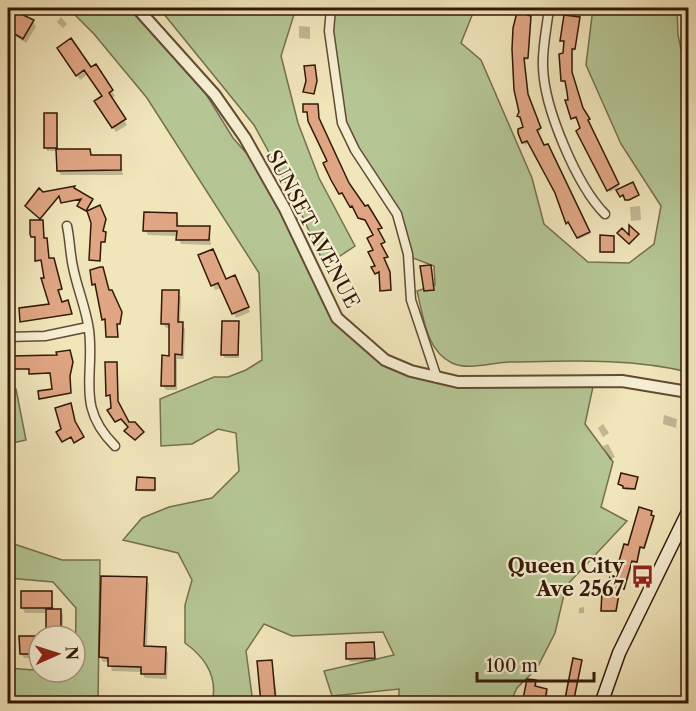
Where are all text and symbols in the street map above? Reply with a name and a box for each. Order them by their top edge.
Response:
street label: SUNSET AVENUE [261,146,365,312]
place label: Queen City Ave 2567 [507,554,625,601]
bus stop icon: Queen City Ave 2567 [629,564,655,590]
north arrow [27,624,87,684]
scale bar [477,645,594,683]
text: N [62,646,82,661]
text: 100 m [486,655,538,677]

